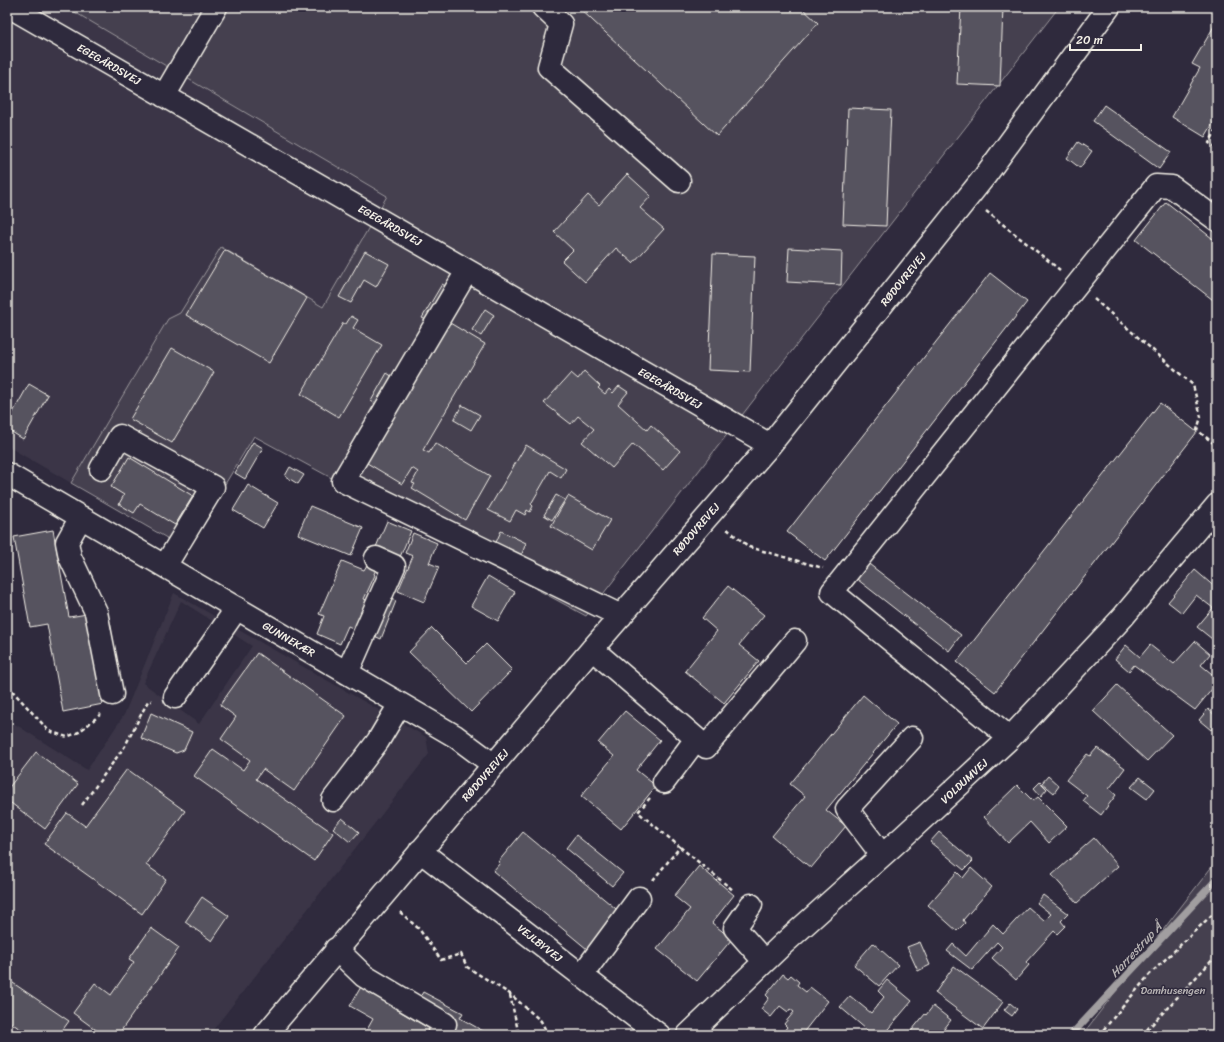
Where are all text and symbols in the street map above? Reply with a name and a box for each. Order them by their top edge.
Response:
scale bar [1070,26,1141,52]
text: 20 m [1076,29,1103,51]
street label: EGEGÅRDSVEJ [73,38,145,91]
street label: EGEGÅRDSVEJ [354,199,426,252]
street label: RØDOVREVEJ [876,248,932,310]
street label: EGEGÅRDSVEJ [634,362,706,415]
street label: RØDOVREVEJ [668,498,725,560]
street label: GUNNEKÆR [259,617,319,662]
street label: RØDOVREVEJ [457,744,514,806]
street label: VOLDUMVEJ [936,754,993,809]
water label: Harrestrup Å [1104,915,1170,983]
street label: VEJLBYVEJ [513,920,567,968]
park label: Damhusengen [1140,981,1206,1000]

